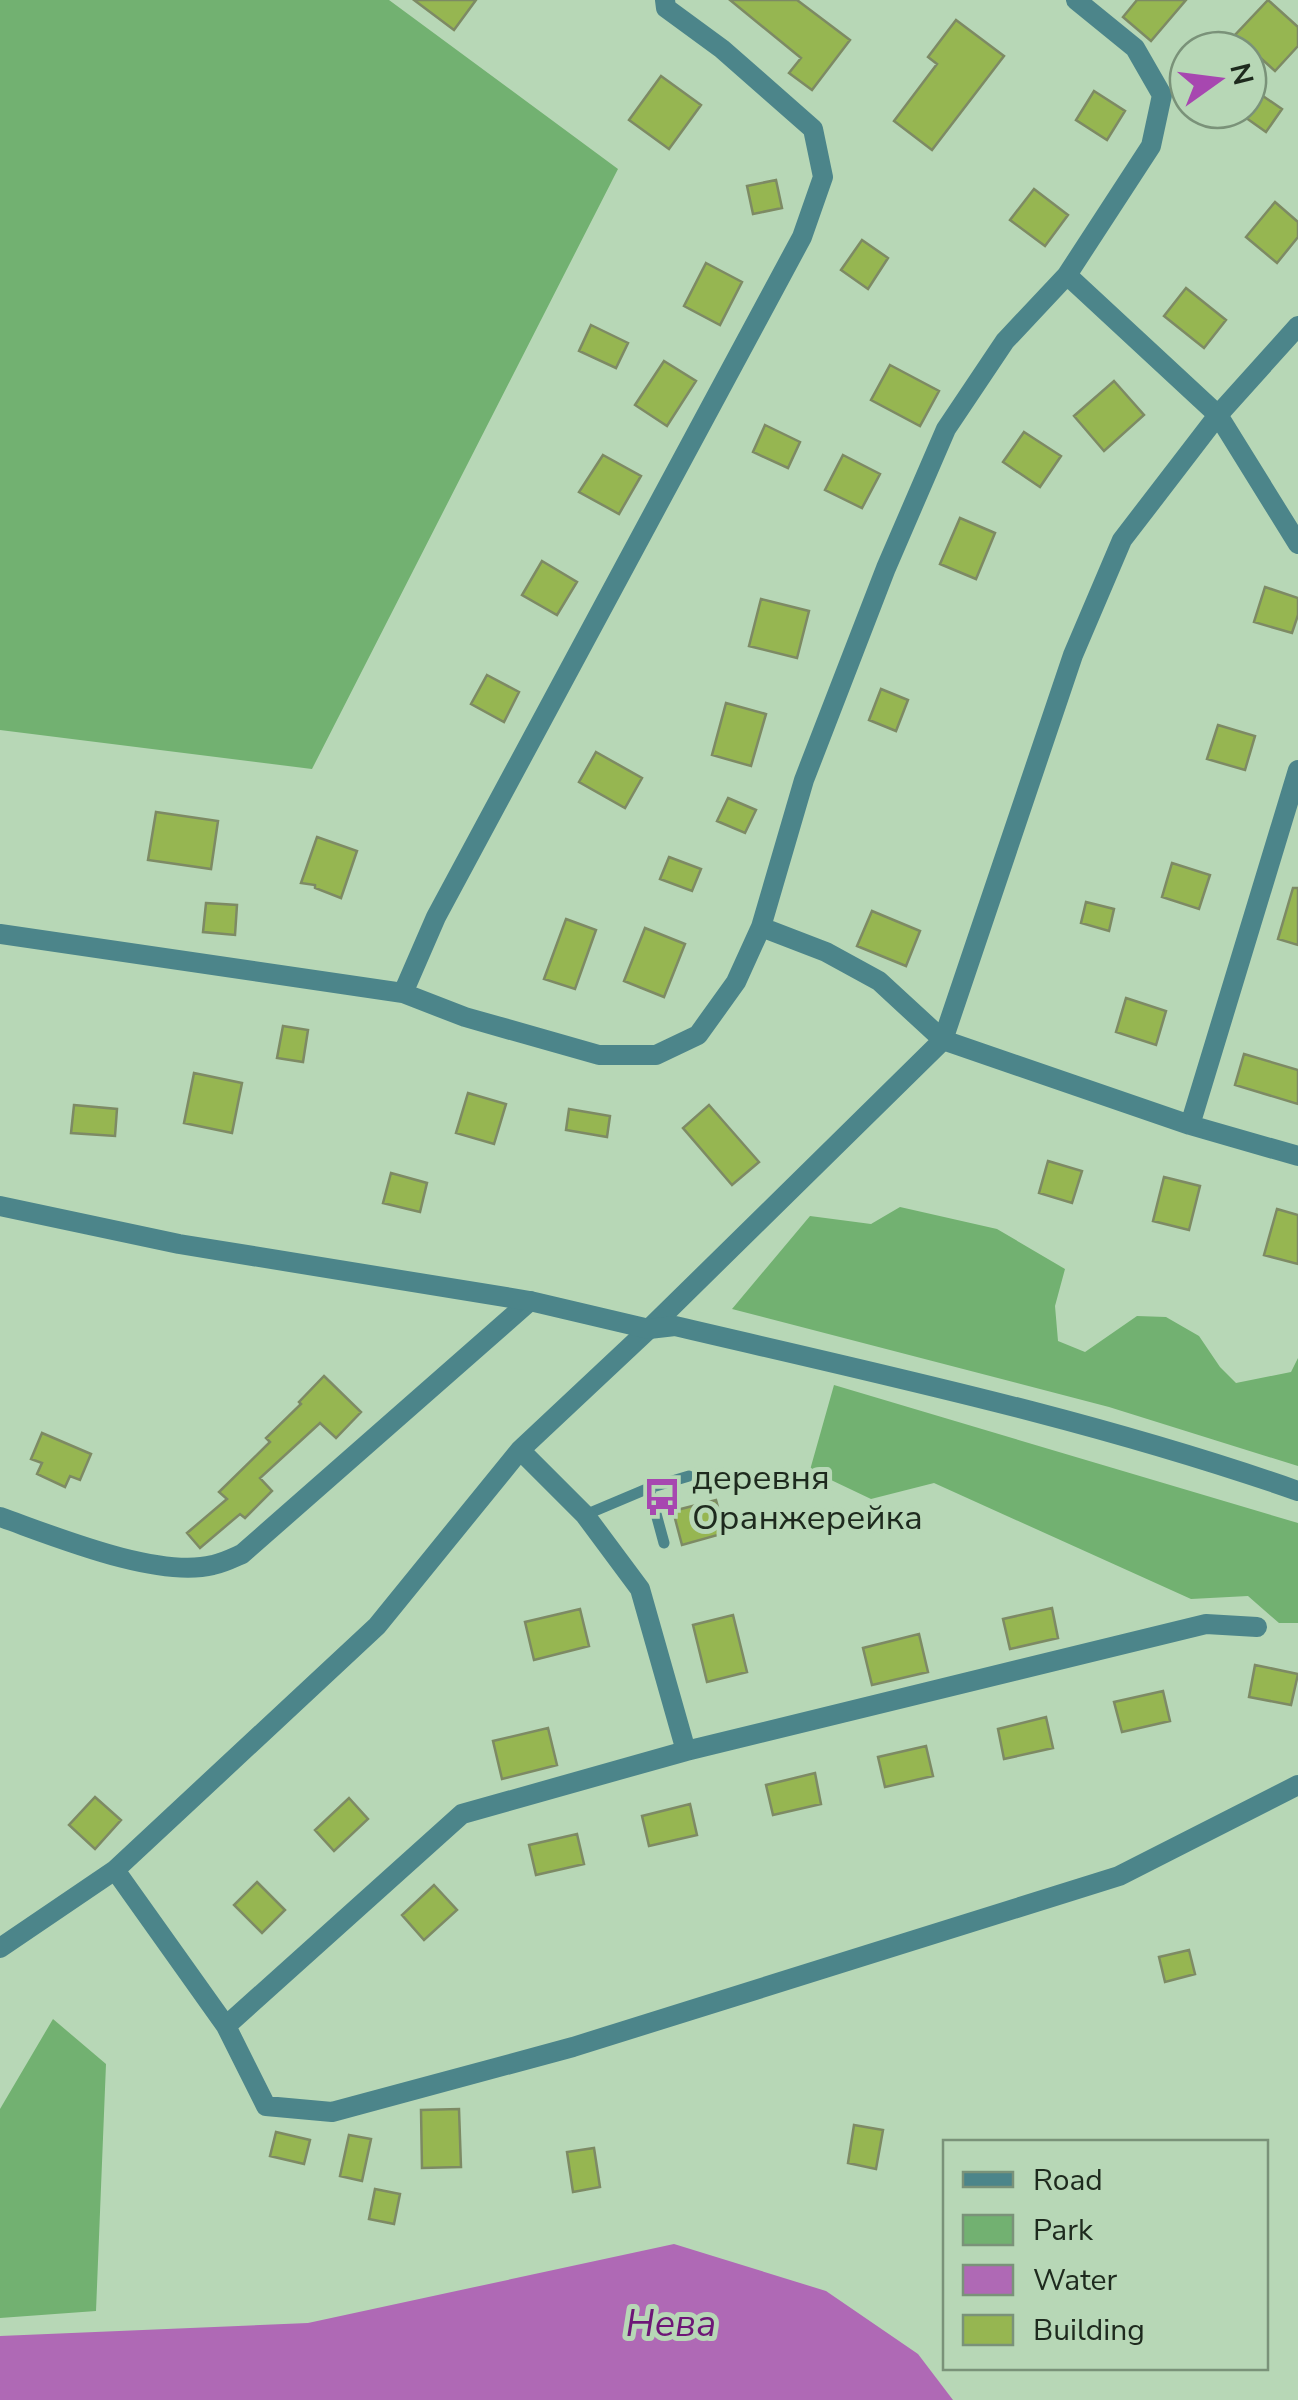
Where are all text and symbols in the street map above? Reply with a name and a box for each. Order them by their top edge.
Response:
north arrow [1168,30,1268,130]
text: N [1220,59,1262,89]
place label: деревня Оранжерейка [692,1454,923,1541]
bus stop icon: деревня Оранжерейка [641,1476,683,1518]
legend [943,2140,1268,2370]
text: Road [1033,2160,1103,2201]
text: Park [1033,2210,1094,2251]
text: Water [1033,2260,1118,2301]
water label: Нева [626,2298,716,2349]
text: Building [1033,2310,1145,2351]

